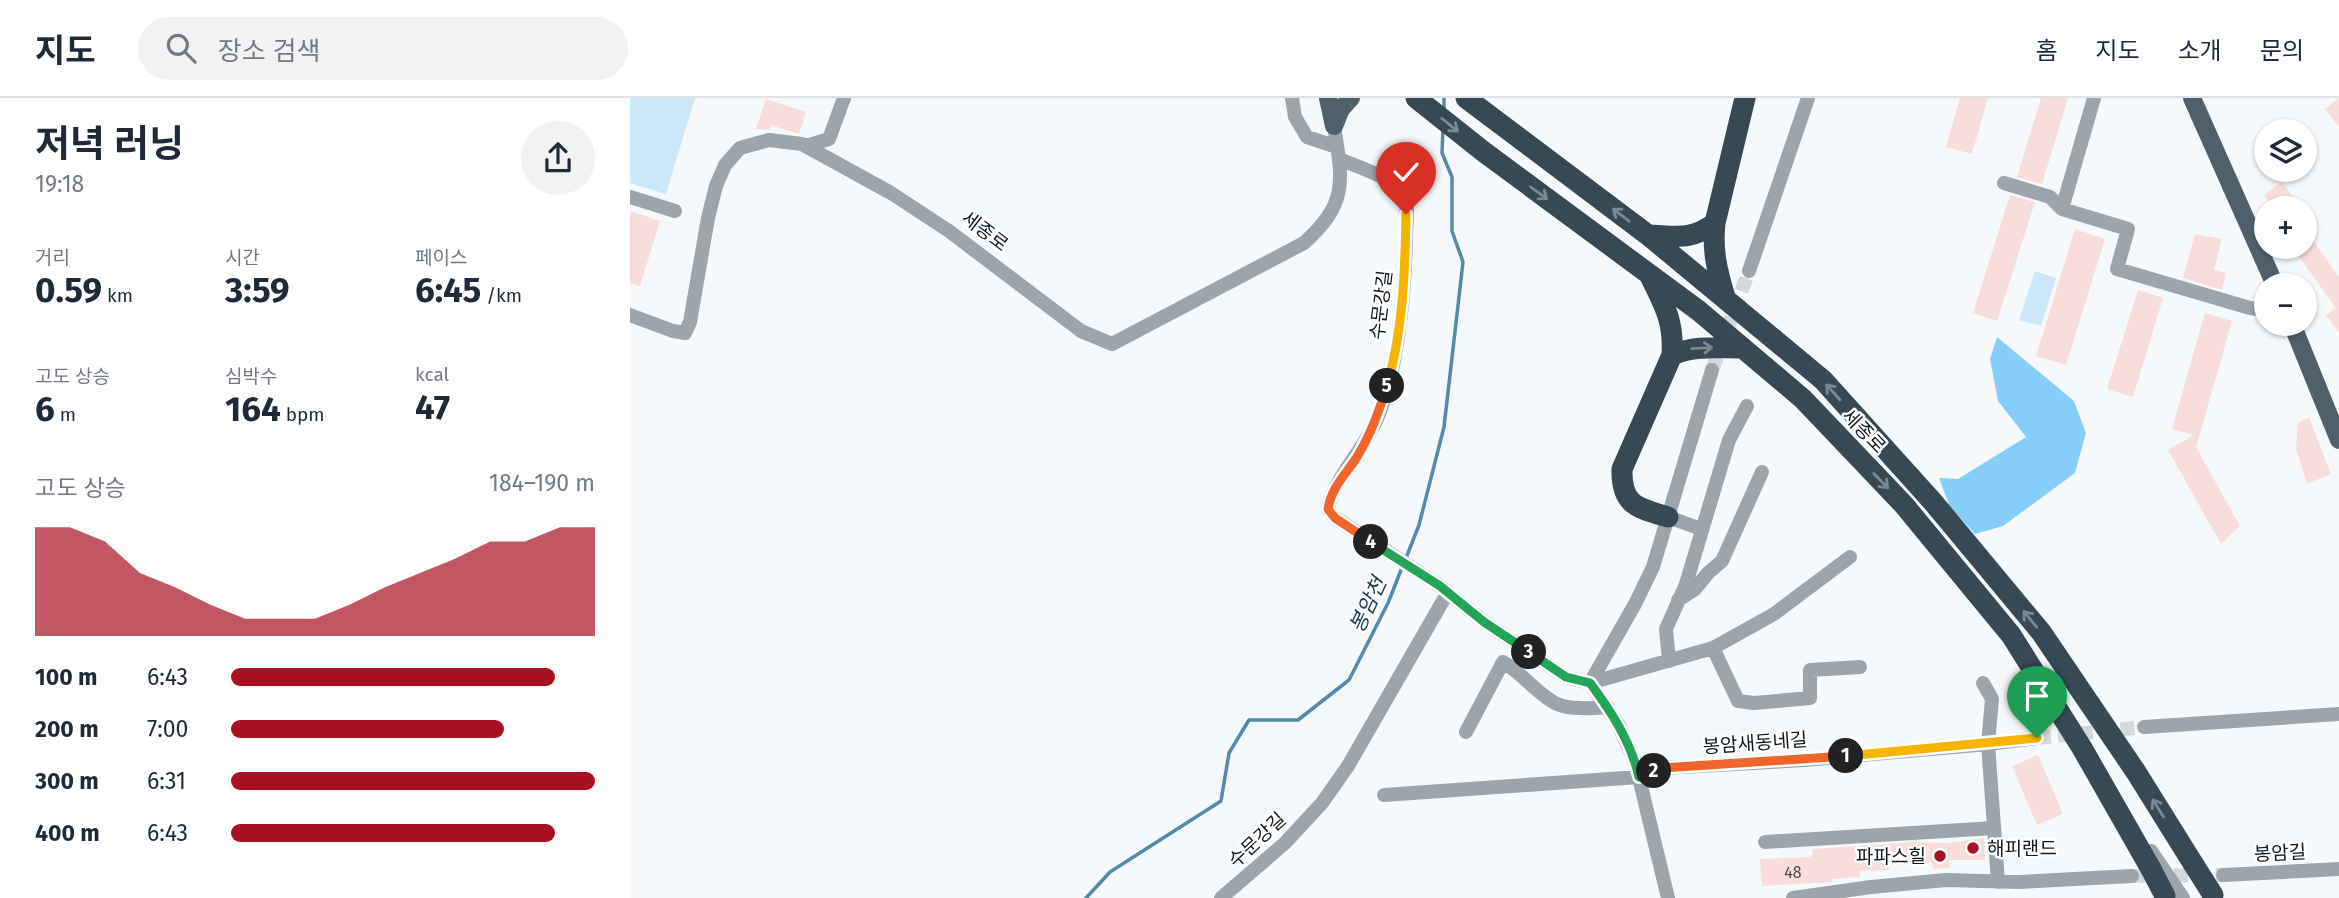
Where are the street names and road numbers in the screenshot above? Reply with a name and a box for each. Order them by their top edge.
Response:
street label: 세종로 [957,206,1013,256]
street label: 수문강길 [1365,269,1397,341]
street label: 세종로 [1838,404,1890,458]
street label: 봉암새동네길 [1702,728,1808,758]
street label: 수문강길 [1224,808,1290,872]
street label: 봉암길 [2253,840,2307,866]

